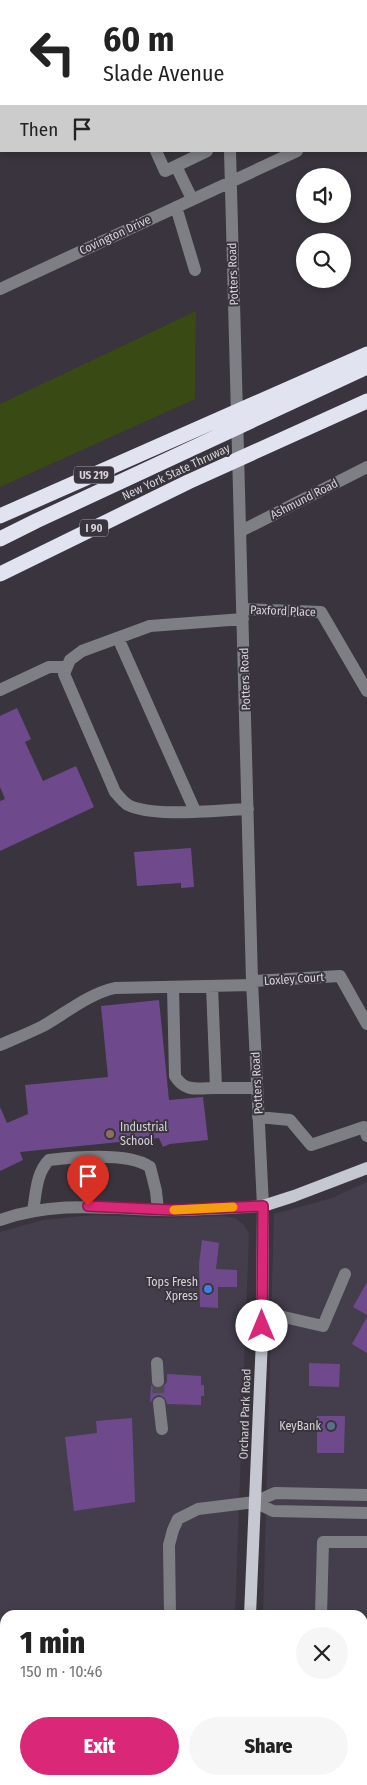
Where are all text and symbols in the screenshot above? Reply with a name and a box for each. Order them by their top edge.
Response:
text: 60 m [103,18,174,60]
icon: left [20,20,85,85]
text: Slade Avenue [103,60,224,87]
icon: arrive [68,115,96,143]
text: Then [20,118,58,141]
map controls [296,168,351,288]
button: sound [296,168,351,223]
street label: Covington Drive [77,212,153,258]
button: search [296,233,351,288]
street label: Potters Road [225,242,241,306]
street label: New York State Thruway [120,441,233,503]
road number: US 219 [74,466,114,484]
street label: Ashmund Road [268,476,340,522]
road number: I 90 [80,520,108,536]
street label: Paxford Place [250,603,316,619]
street label: Potters Road [237,647,253,711]
street label: Loxley Court [263,970,325,988]
street label: Potters Road [248,1051,266,1115]
place label: Industrial School [120,1120,167,1148]
marker: Industrial School [104,1128,116,1140]
pin [67,1155,109,1206]
icon: arrive [74,1162,102,1190]
place label: Tops Fresh Xpress [146,1275,198,1303]
marker: Tops Fresh Xpress [202,1283,214,1295]
position arrow [235,1299,287,1351]
street label: Orchard Park Road [236,1368,254,1460]
place label: KeyBank [279,1419,321,1433]
marker: KeyBank [325,1420,337,1432]
text: 1 min [20,1625,85,1661]
button: close [296,1627,348,1679]
text: 150 m · 10:46 [20,1662,102,1681]
button: Exit [20,1717,179,1775]
button: Share [189,1717,348,1775]

